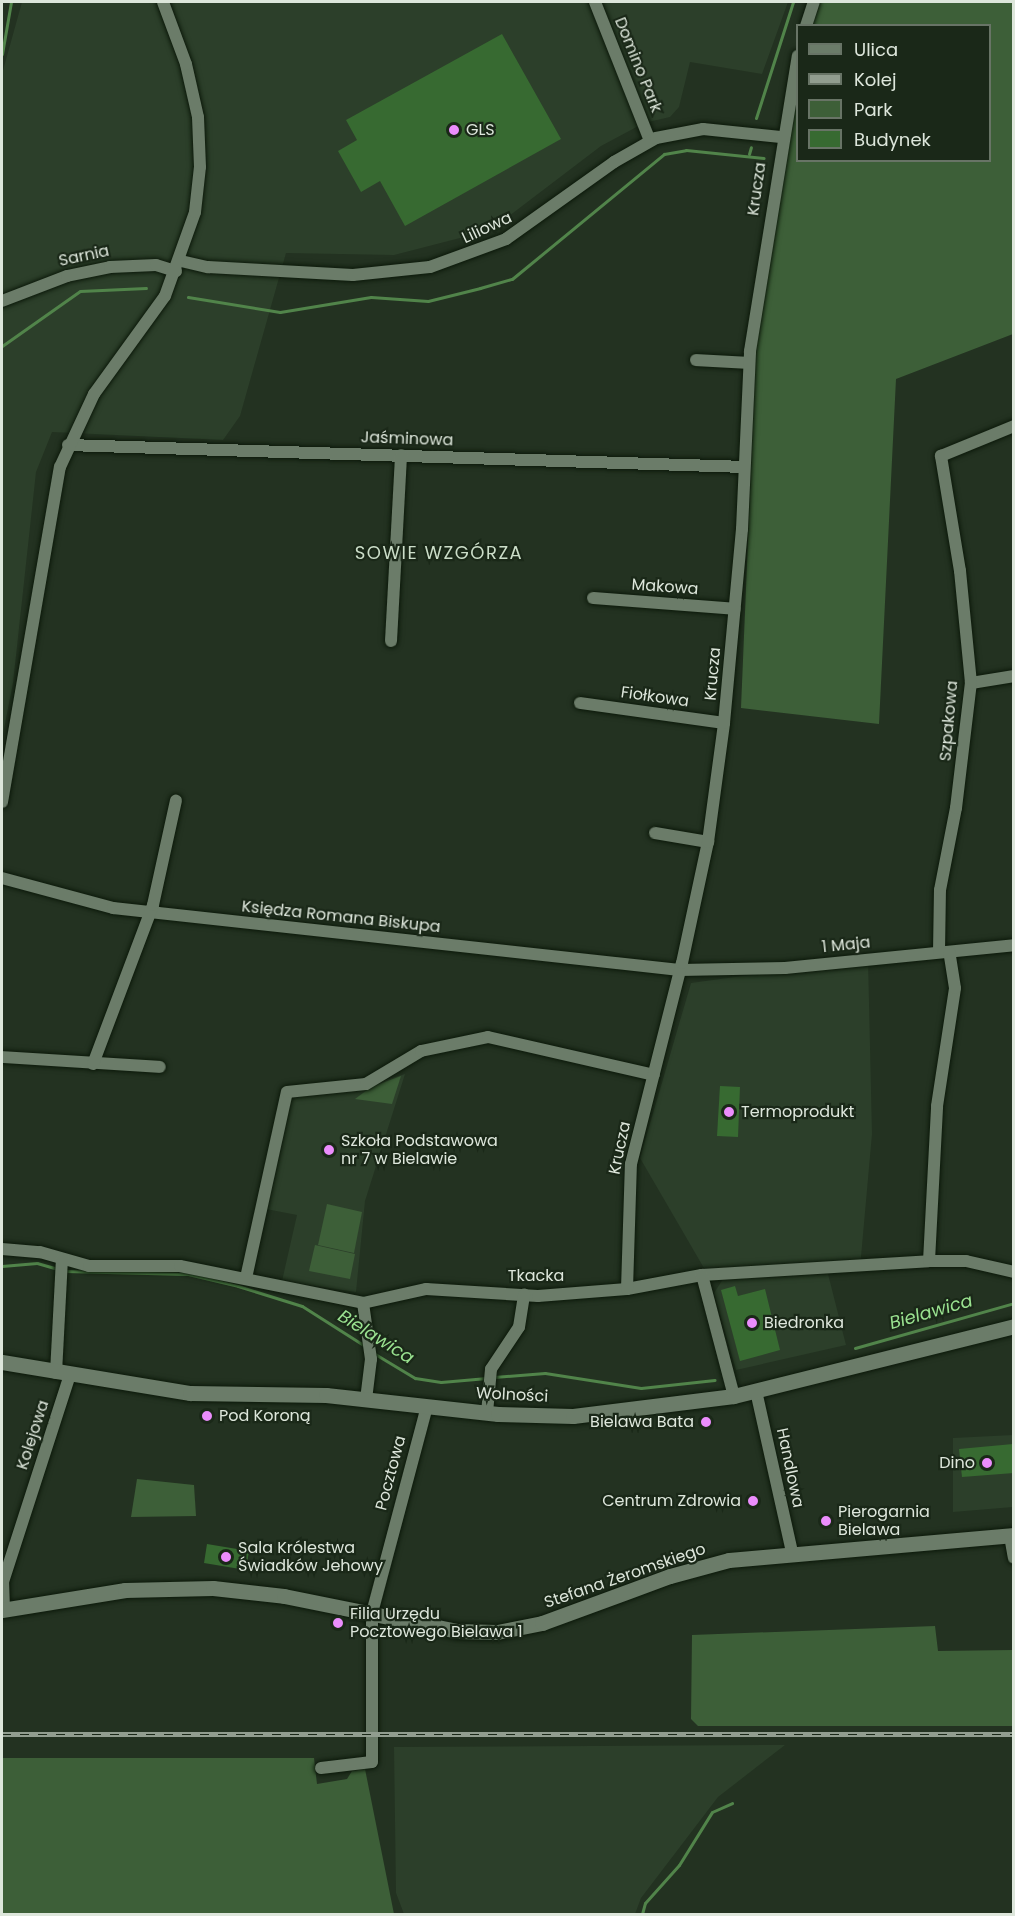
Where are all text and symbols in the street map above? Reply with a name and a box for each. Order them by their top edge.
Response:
street label: Domino Park [610,15,666,115]
legend [796,24,991,162]
text: Ulica [854,37,898,62]
text: Kolej [854,67,896,92]
text: Park [854,97,893,122]
place label: GLS [466,120,495,140]
marker: GLS [447,123,461,137]
text: Budynek [854,127,931,152]
street label: Krucza [744,161,770,217]
street label: Liliowa [459,208,515,248]
street label: Sarnia [57,241,111,271]
street label: Jaśminowa [360,428,454,450]
district label: SOWIE WZGÓRZA [355,542,523,564]
street label: Makowa [631,575,699,599]
street label: Krucza [701,646,725,702]
street label: Szpakowa [936,680,962,762]
street label: Fiołkowa [620,683,690,711]
street label: Księdza Romana Biskupa [241,897,441,937]
street label: 1 Maja [821,933,871,957]
place label: Termoprodukt [741,1102,854,1122]
marker: Termoprodukt [722,1105,736,1119]
street label: Krucza [605,1120,635,1176]
place label: Szkoła Podstawowa nr 7 w Bielawie [341,1131,498,1169]
marker: Szkoła Podstawowa nr 7 w Bielawie [322,1143,336,1157]
street label: Tkacka [508,1266,564,1286]
water label: Bielawica [887,1290,975,1334]
water label: Bielawica [334,1305,418,1369]
place label: Biedronka [764,1313,844,1333]
marker: Biedronka [745,1316,759,1330]
street label: Wolności [475,1384,549,1406]
street label: Kolejowa [13,1398,53,1472]
place label: Pod Koroną [219,1406,311,1426]
marker: Pod Koroną [200,1409,214,1423]
place label: Bielawa Bata [590,1412,694,1432]
marker: Bielawa Bata [699,1415,713,1429]
street label: Handlowa [772,1426,808,1510]
street label: Pocztowa [372,1434,410,1512]
place label: Dino [939,1453,975,1473]
marker: Dino [980,1456,994,1470]
place label: Centrum Zdrowia [602,1491,741,1511]
marker: Centrum Zdrowia [746,1494,760,1508]
place label: Pierogarnia Bielawa [838,1502,930,1540]
marker: Pierogarnia Bielawa [819,1514,833,1528]
place label: Sala Królestwa Świadków Jehowy [238,1538,383,1576]
street label: Stefana Żeromskiego [542,1539,708,1613]
marker: Sala Królestwa Świadków Jehowy [219,1550,233,1564]
place label: Filia Urzędu Pocztowego Bielawa 1 [350,1604,523,1642]
marker: Filia Urzędu Pocztowego Bielawa 1 [331,1616,345,1630]

